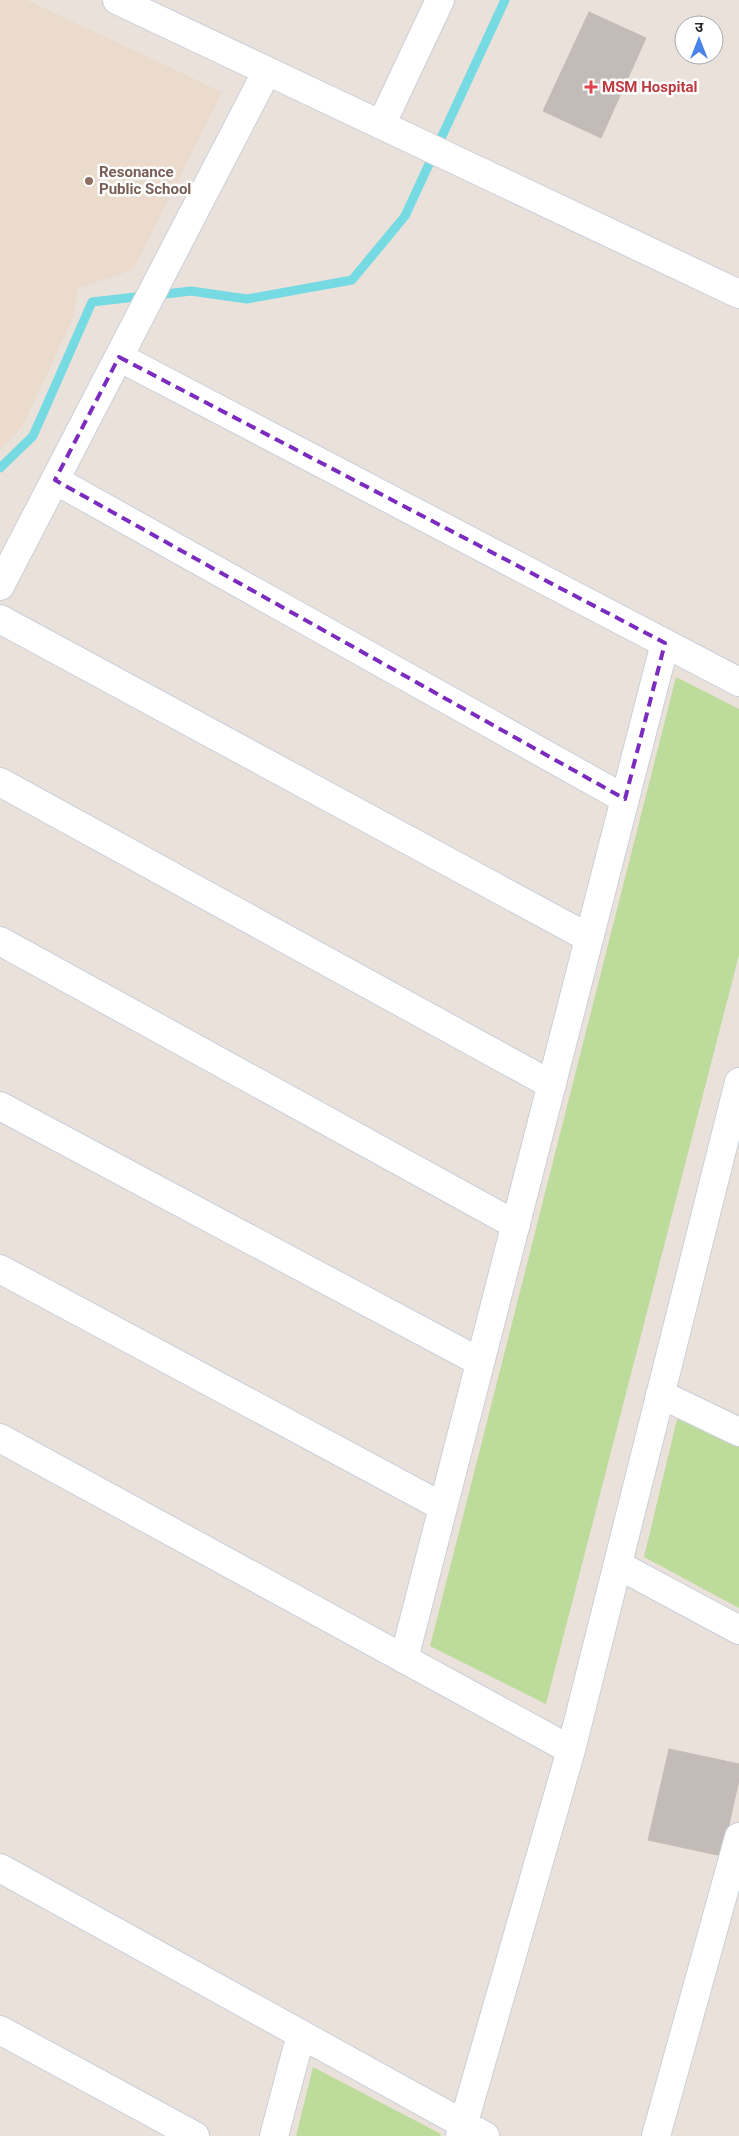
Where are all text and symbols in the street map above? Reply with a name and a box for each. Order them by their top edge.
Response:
north arrow [674,15,724,65]
text: उ [695,19,704,35]
place label: MSM Hospital [602,78,698,96]
marker: MSM Hospital [584,80,598,94]
place label: Resonance Public School [99,163,191,198]
marker: Resonance Public School [83,175,95,187]

